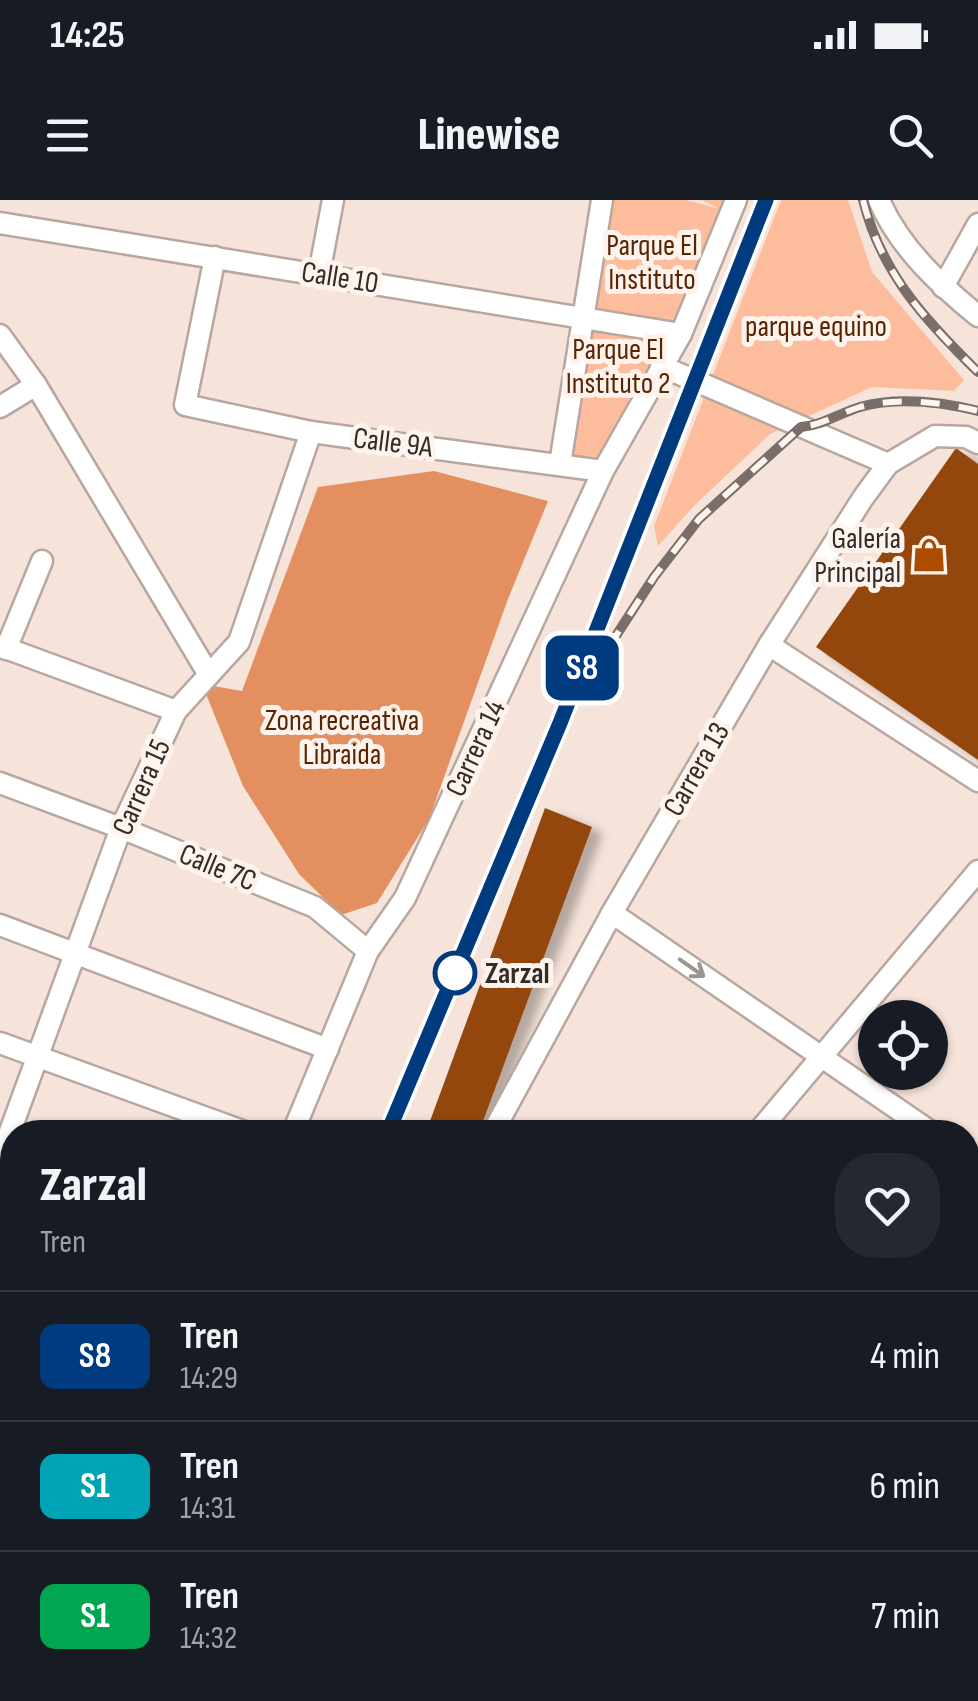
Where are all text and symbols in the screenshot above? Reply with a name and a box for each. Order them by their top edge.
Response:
text: 14:25 [50,13,125,58]
icon: menu [40,108,95,163]
text: Linewise [418,108,560,163]
icon: search [883,108,938,163]
park label: Parque El Instituto [606,228,698,298]
street label: Calle 10 [299,254,381,302]
park label: parque equino [745,309,887,345]
park label: Parque El Instituto 2 [566,332,670,402]
street label: Calle 9A [351,420,435,466]
place label: Galería Principal [814,521,901,591]
shop icon: Galería Principal [910,536,948,574]
line badge: S8 [537,636,627,700]
text: S8 [566,647,598,690]
street label: Carrera 14 [438,695,514,802]
park label: Zona recreativa Libraida [265,703,419,773]
street label: Carrera 13 [656,716,738,823]
street label: Carrera 15 [105,734,179,841]
street label: Calle 7C [174,836,261,900]
marker: Zarzal [434,952,476,994]
place label: Zarzal [485,956,550,992]
one-way arrow [678,957,705,978]
map controls [858,1000,948,1090]
button: locate [858,1000,948,1090]
button: heart [835,1153,940,1258]
text: Zarzal [40,1157,147,1214]
text: Tren [40,1223,86,1262]
text: Tren [180,1314,239,1359]
text: 4 min [870,1334,940,1379]
text: S8 [79,1335,111,1378]
text: 14:29 [180,1359,238,1398]
text: Tren [180,1444,239,1489]
text: 6 min [870,1464,940,1509]
text: S1 [80,1465,110,1508]
text: 14:31 [180,1489,235,1528]
text: Tren [180,1574,239,1619]
text: 7 min [871,1594,940,1639]
text: S1 [80,1595,110,1638]
text: 14:32 [180,1619,237,1658]

